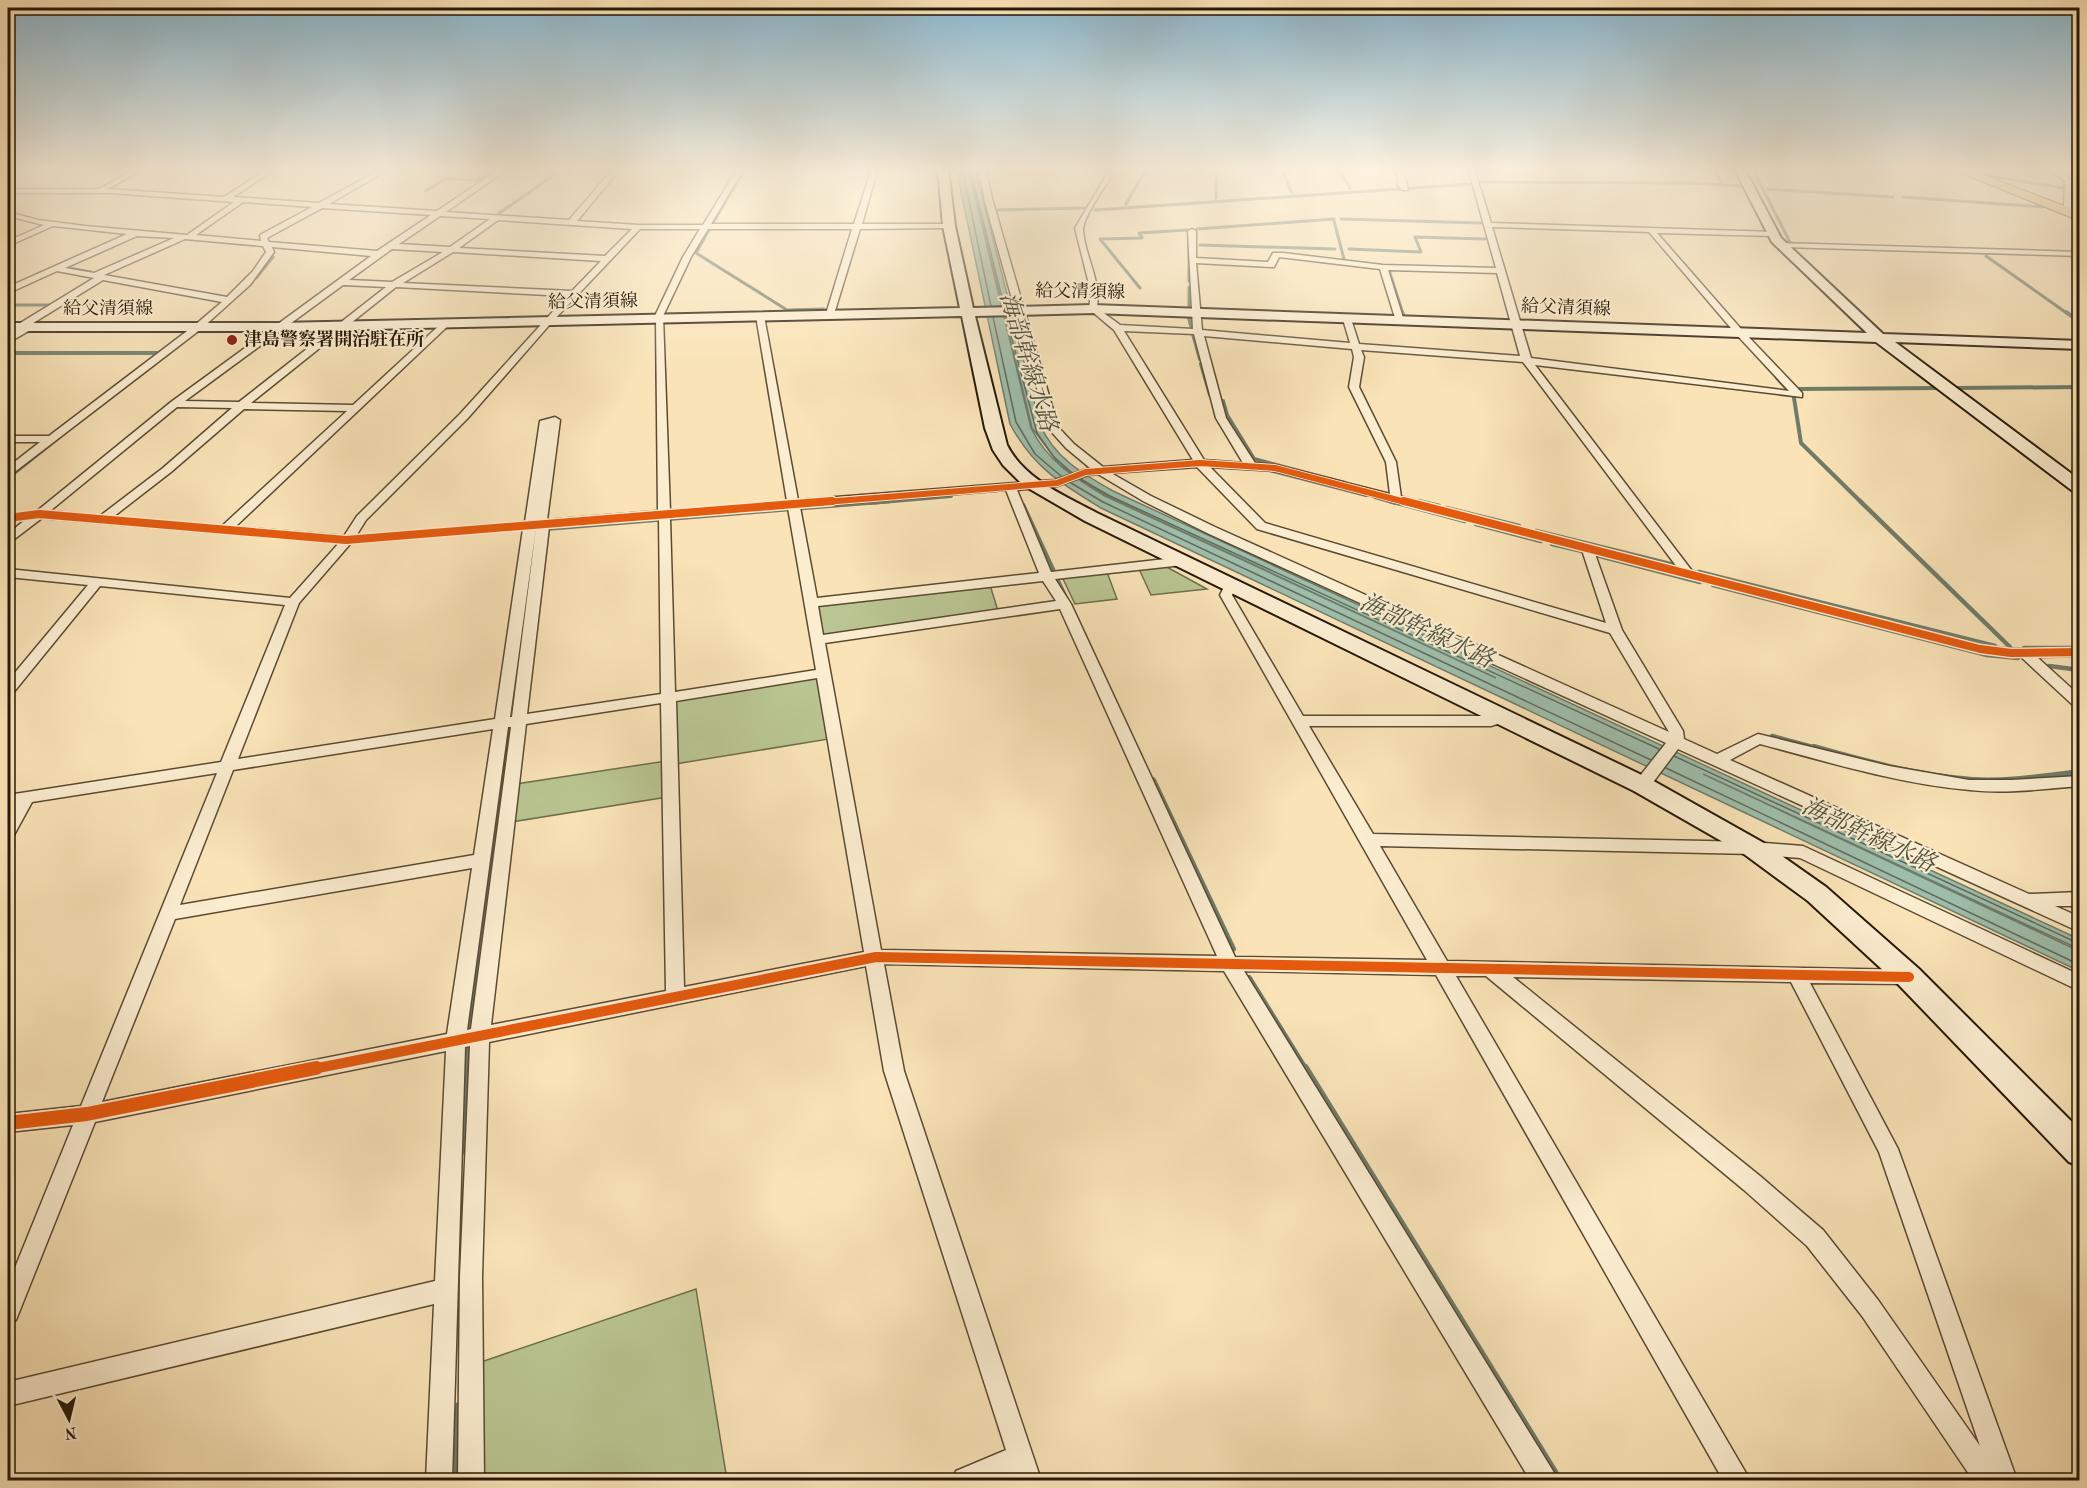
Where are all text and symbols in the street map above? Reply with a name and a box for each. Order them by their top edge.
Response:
street label: 給父清須線 [1035,280,1125,302]
water label: 海部幹線水路 [994,289,1063,436]
street label: 給父清須線 [548,290,638,312]
street label: 給父清須線 [1521,295,1611,319]
street label: 給父清須線 [63,298,153,318]
place label: 津島警察署開治駐在所 [244,329,424,349]
marker: 津島警察署開治駐在所 [225,333,239,347]
water label: 海部幹線水路 [1356,588,1499,674]
water label: 海部幹線水路 [1798,792,1941,878]
north arrow [39,1389,99,1449]
text: N [63,1423,78,1441]

